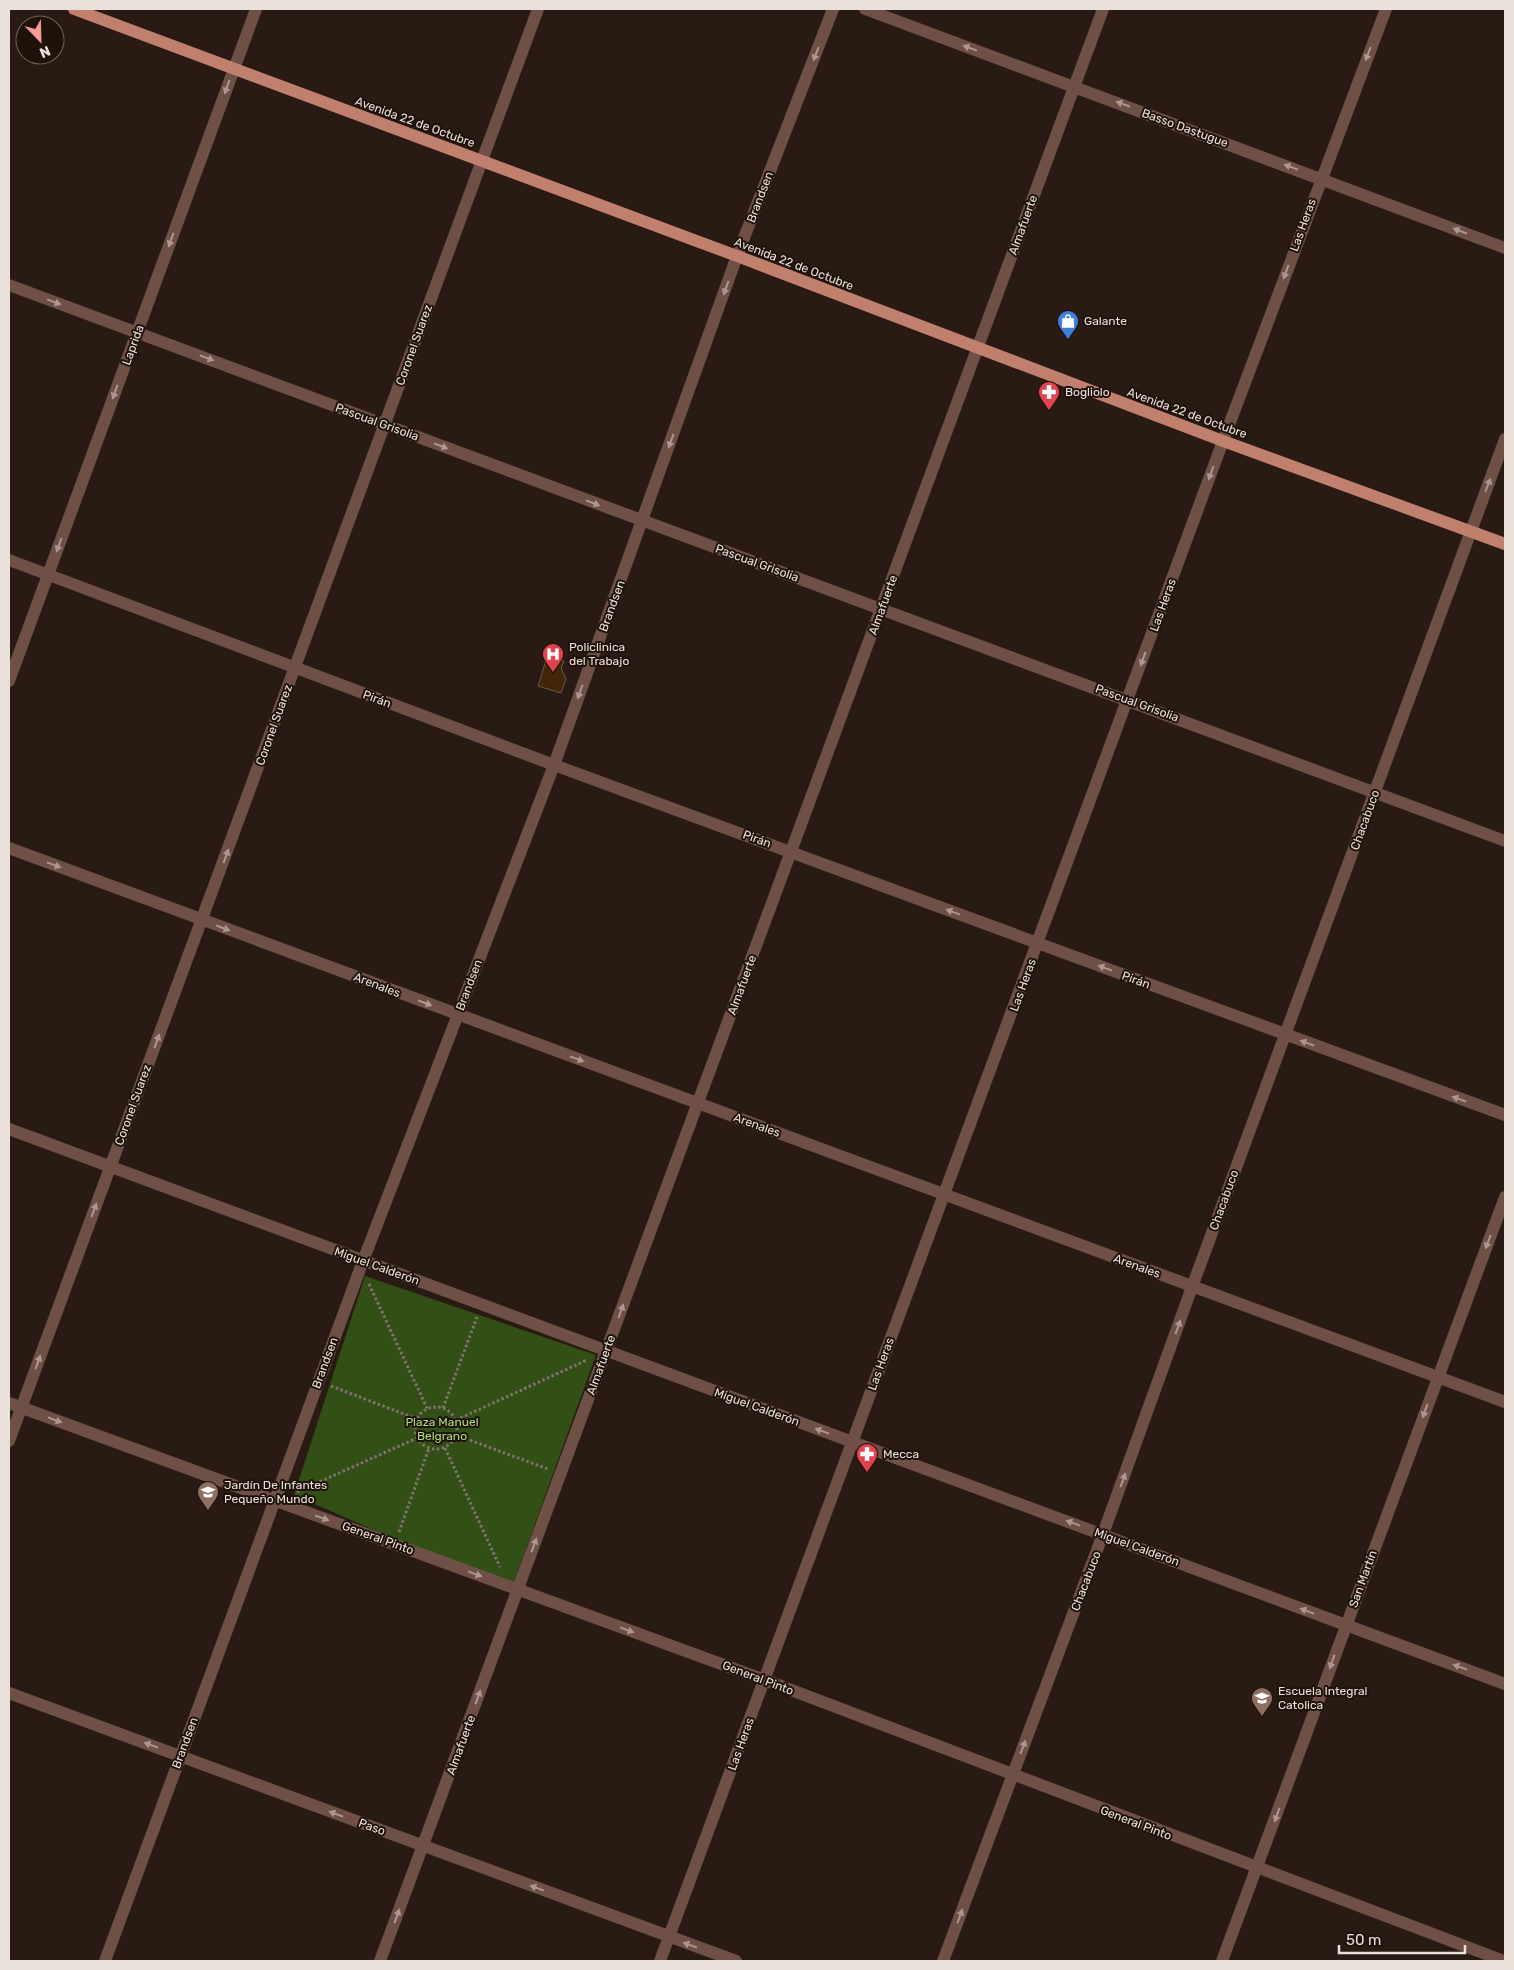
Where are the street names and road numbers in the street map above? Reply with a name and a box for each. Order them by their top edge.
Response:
street label: Avenida 22 de Octubre [353,94,477,150]
street label: Basso Dastugue [1140,106,1230,150]
street label: Brandsen [744,169,776,225]
street label: Almafuerte [1006,193,1040,257]
street label: Las Heras [1287,197,1319,253]
street label: Avenida 22 de Octubre [732,235,856,293]
street label: Coronel Suarez [393,303,435,387]
street label: Laprida [119,323,147,367]
street label: Avenida 22 de Octubre [1125,385,1249,441]
street label: Pascual Grisolia [333,400,421,444]
street label: Pascual Grisolia [713,541,801,585]
street label: Almafuerte [866,573,900,637]
street label: Las Heras [1147,577,1179,633]
street label: Brandsen [596,578,628,634]
street label: Pascual Grisolia [1093,681,1181,725]
street label: Coronel Suarez [253,683,295,767]
street label: Pirán [361,687,393,711]
street label: Chacabuco [1348,788,1382,852]
street label: Pirán [741,827,773,851]
street label: Almafuerte [725,953,759,1017]
street label: Brandsen [453,957,485,1013]
street label: Las Heras [1007,957,1039,1013]
street label: Pirán [1120,968,1152,992]
street label: Arenales [352,970,402,1000]
street label: Coronel Suarez [112,1063,154,1147]
street label: Arenales [732,1110,782,1140]
street label: Chacabuco [1207,1168,1241,1232]
street label: Miguel Calderón [333,1244,421,1288]
street label: Arenales [1112,1251,1162,1281]
street label: Almafuerte [584,1333,618,1397]
street label: Brandsen [309,1335,341,1391]
street label: Las Heras [865,1336,897,1392]
street label: Miguel Calderón [713,1385,801,1429]
street label: General Pinto [340,1519,416,1557]
street label: Miguel Calderón [1093,1525,1181,1569]
street label: San Martín [1346,1548,1380,1610]
street label: Chacabuco [1068,1549,1104,1613]
street label: General Pinto [720,1658,796,1698]
street label: Almafuerte [444,1713,478,1777]
street label: Brandsen [169,1715,201,1771]
street label: Las Heras [725,1716,757,1772]
street label: General Pinto [1098,1803,1174,1843]
street label: Paso [357,1816,387,1838]

